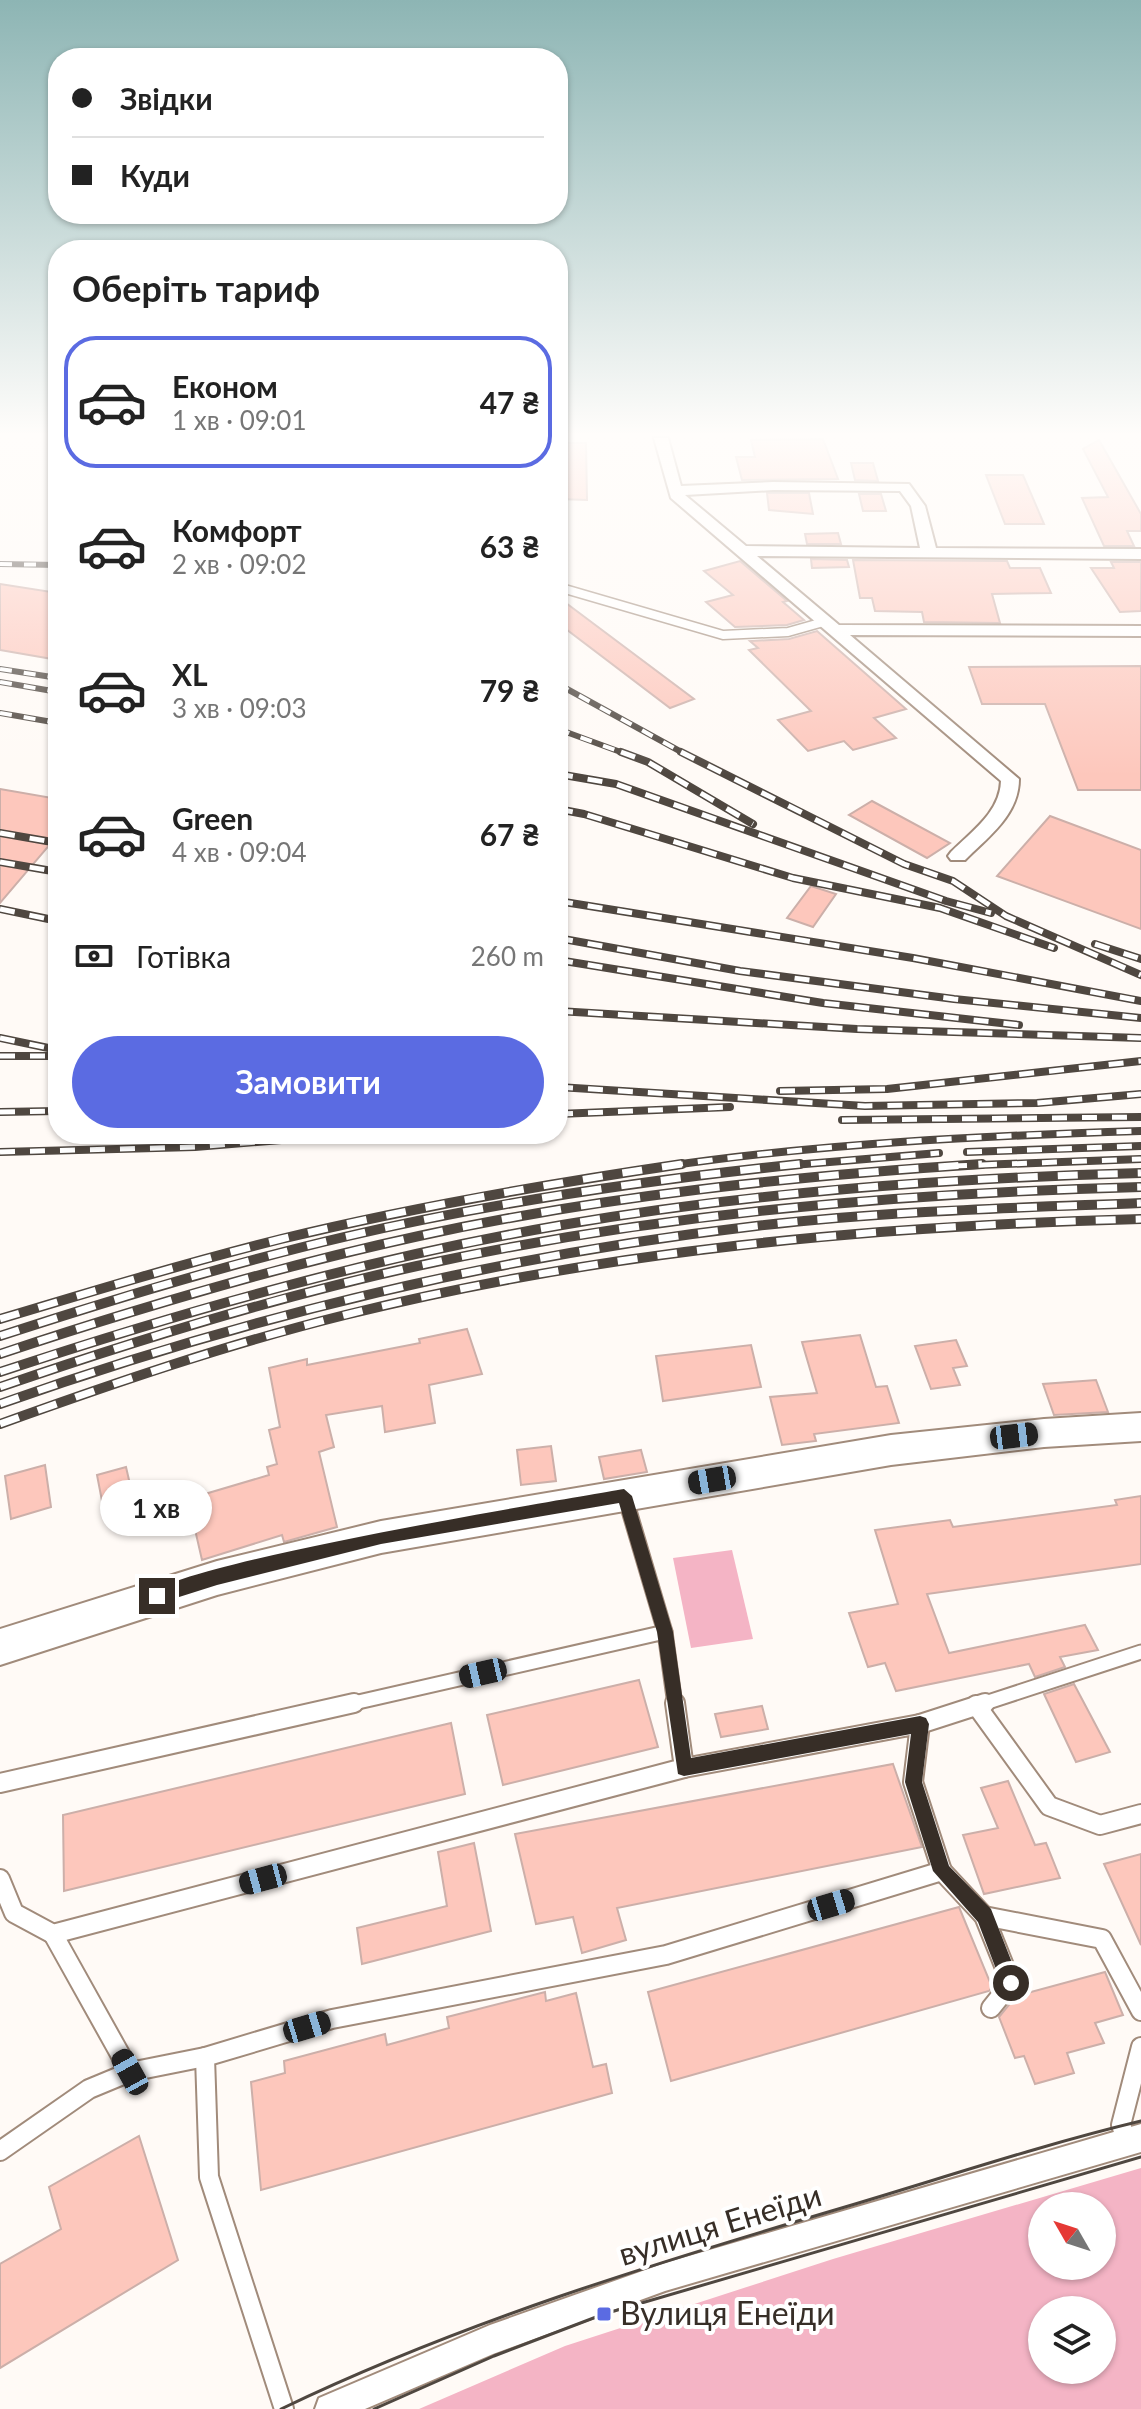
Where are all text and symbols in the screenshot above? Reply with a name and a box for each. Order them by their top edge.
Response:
text: Звідки [120,80,213,116]
text: Куди [120,157,190,193]
text: Оберіть тариф [72,266,320,310]
icon: car [76,366,148,438]
text: Економ [172,368,278,404]
text: 47 ₴ [480,384,540,420]
text: 1 хв · 09:01 [172,404,307,436]
icon: car [76,510,148,582]
text: Комфорт [172,512,302,548]
text: 63 ₴ [480,528,540,564]
text: 2 хв · 09:02 [172,548,307,580]
icon: car [76,654,148,726]
text: XL [172,656,208,692]
text: 79 ₴ [480,672,540,708]
text: 3 хв · 09:03 [172,692,307,724]
icon: car [76,798,148,870]
text: Green [172,800,253,836]
text: 67 ₴ [480,816,540,852]
text: 4 хв · 09:04 [172,836,307,868]
icon: cash [72,934,116,978]
text: Готівка [136,938,231,974]
text: 260 m [471,940,544,972]
button: Замовити [72,1036,544,1128]
car [989,1421,1039,1451]
car [686,1464,738,1496]
callout: 1 хв [101,1480,213,1536]
text: 1 хв [132,1492,180,1524]
route end [139,1578,175,1614]
car [457,1656,509,1690]
car [237,1861,289,1897]
car [805,1887,857,1923]
route start [993,1965,1029,2001]
car [281,2009,333,2045]
car [108,2045,152,2099]
street label: вулиця Енеїди [614,2174,826,2273]
north arrow [1028,2192,1116,2280]
map controls [1028,2192,1116,2384]
place label: Вулиця Енеїди [620,2293,835,2332]
button: layers [1028,2296,1116,2384]
marker: Вулиця Енеїди [595,2305,613,2323]

